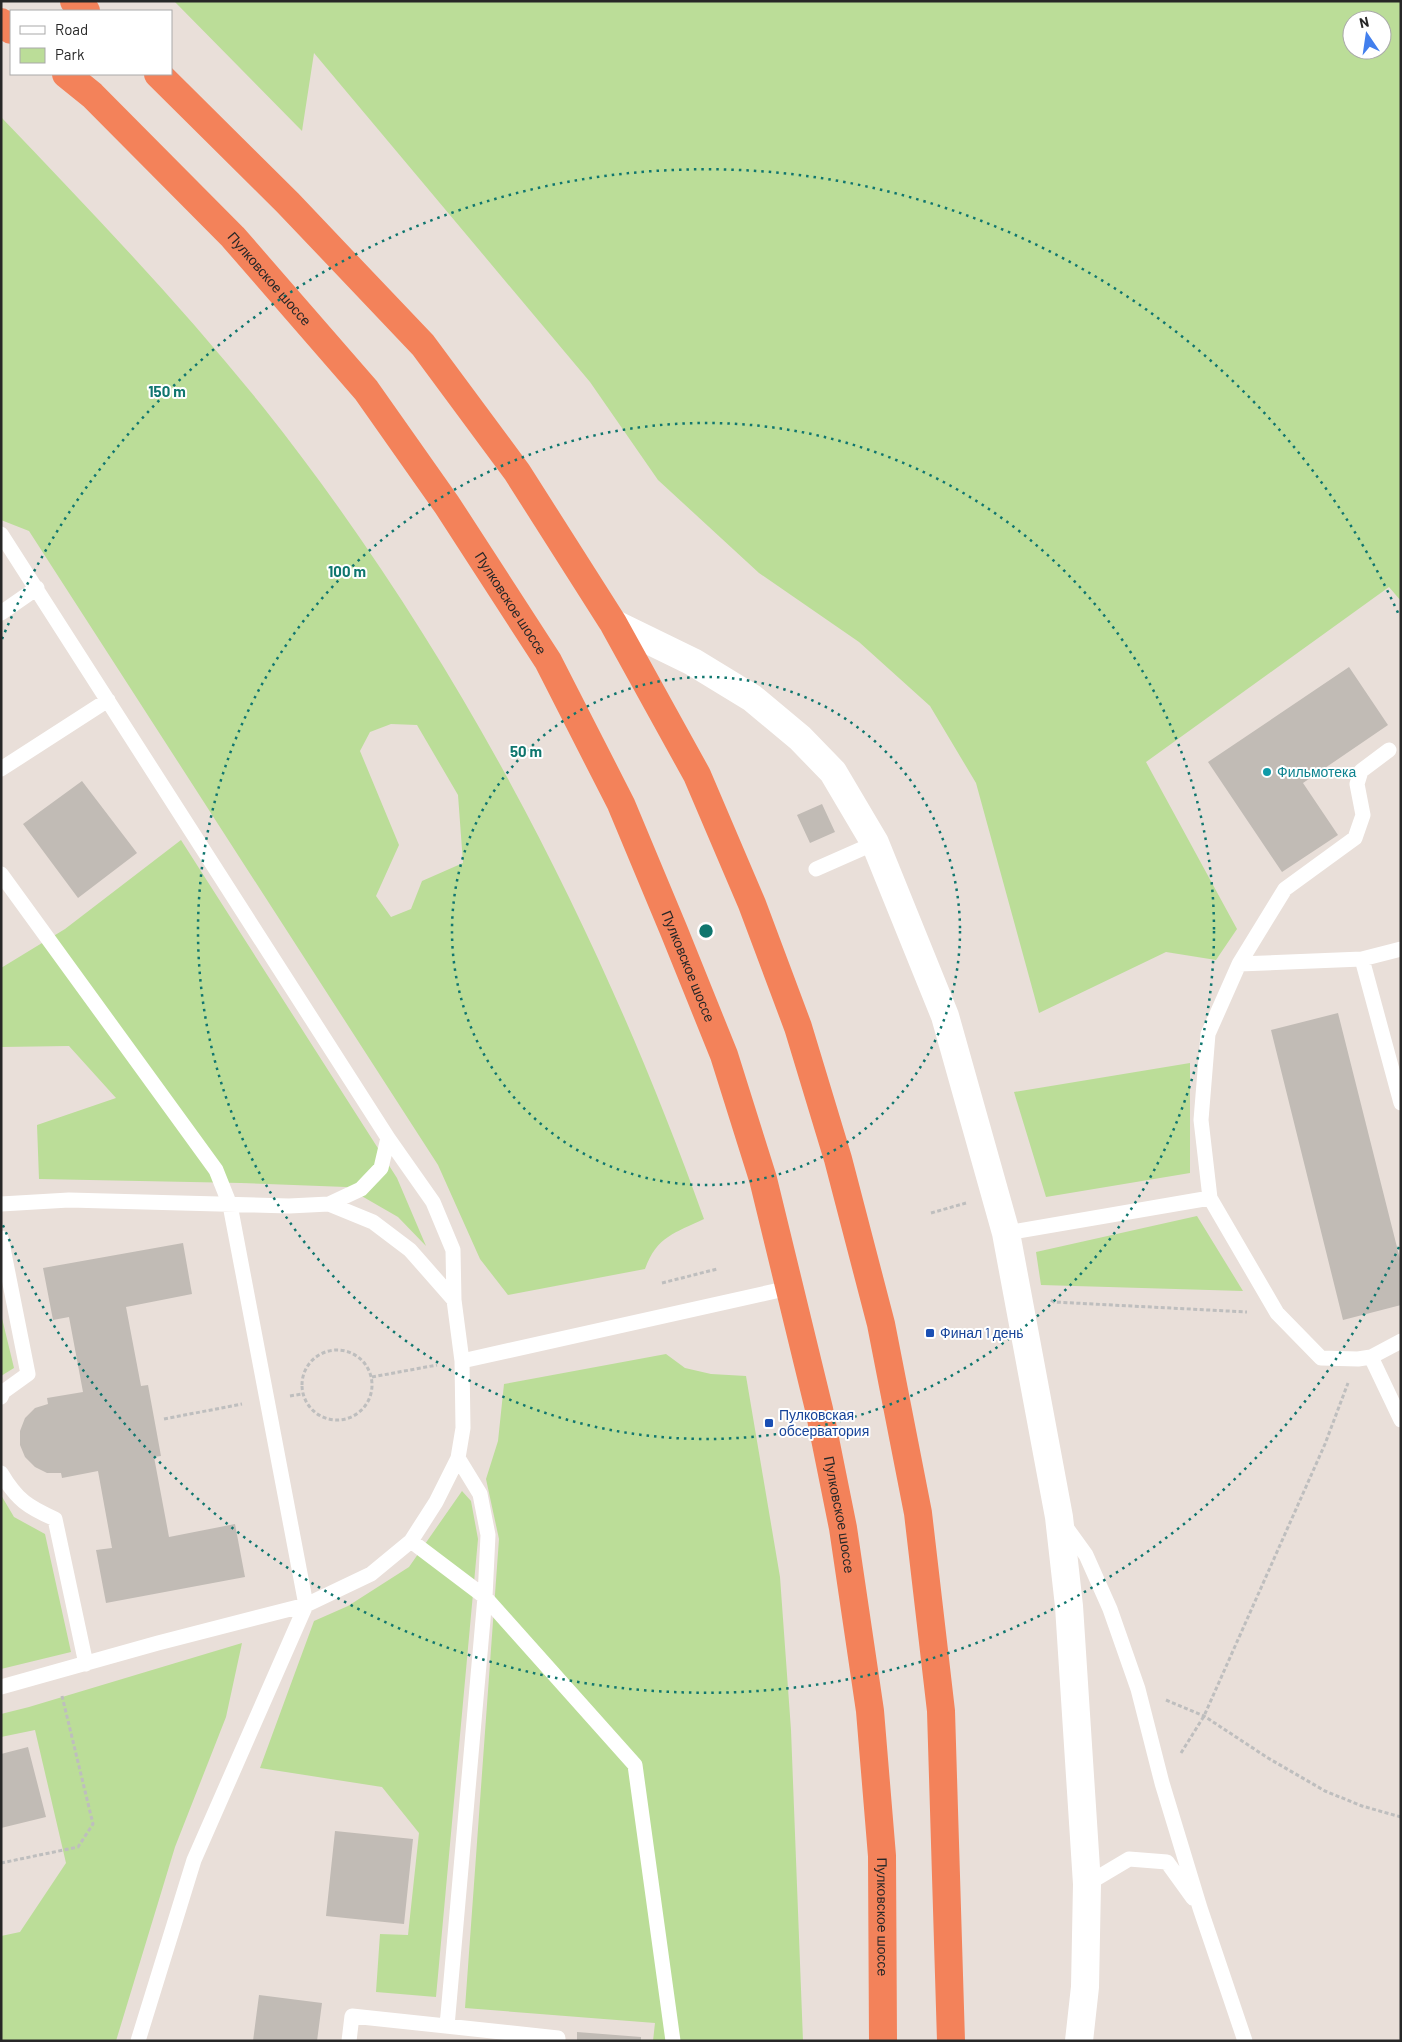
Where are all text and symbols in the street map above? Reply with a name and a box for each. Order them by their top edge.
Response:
legend [10,10,172,75]
north arrow [1342,10,1392,60]
text: N [1358,13,1370,31]
text: Road [55,20,88,38]
text: Park [55,45,85,63]
street label: Пулковское шоссе [224,228,315,329]
text: 150 m [148,382,186,400]
street label: Пулковское шоссе [472,549,551,658]
text: 100 m [328,562,366,580]
text: 50 m [510,742,542,760]
place label: Фильмотека [1277,763,1357,780]
marker: Фильмотека [1261,766,1273,778]
street label: Пулковское шоссе [658,908,719,1025]
centre of rings [697,922,715,940]
place label: Финал 1 день [940,1324,1024,1341]
marker: Финал 1 день [924,1327,936,1339]
place label: Пулковская обсерватория [779,1406,869,1439]
marker: Пулковская обсерватория [763,1417,775,1429]
street label: Пулковское шоссе [821,1455,859,1575]
street label: Пулковское шоссе [874,1857,892,1976]

